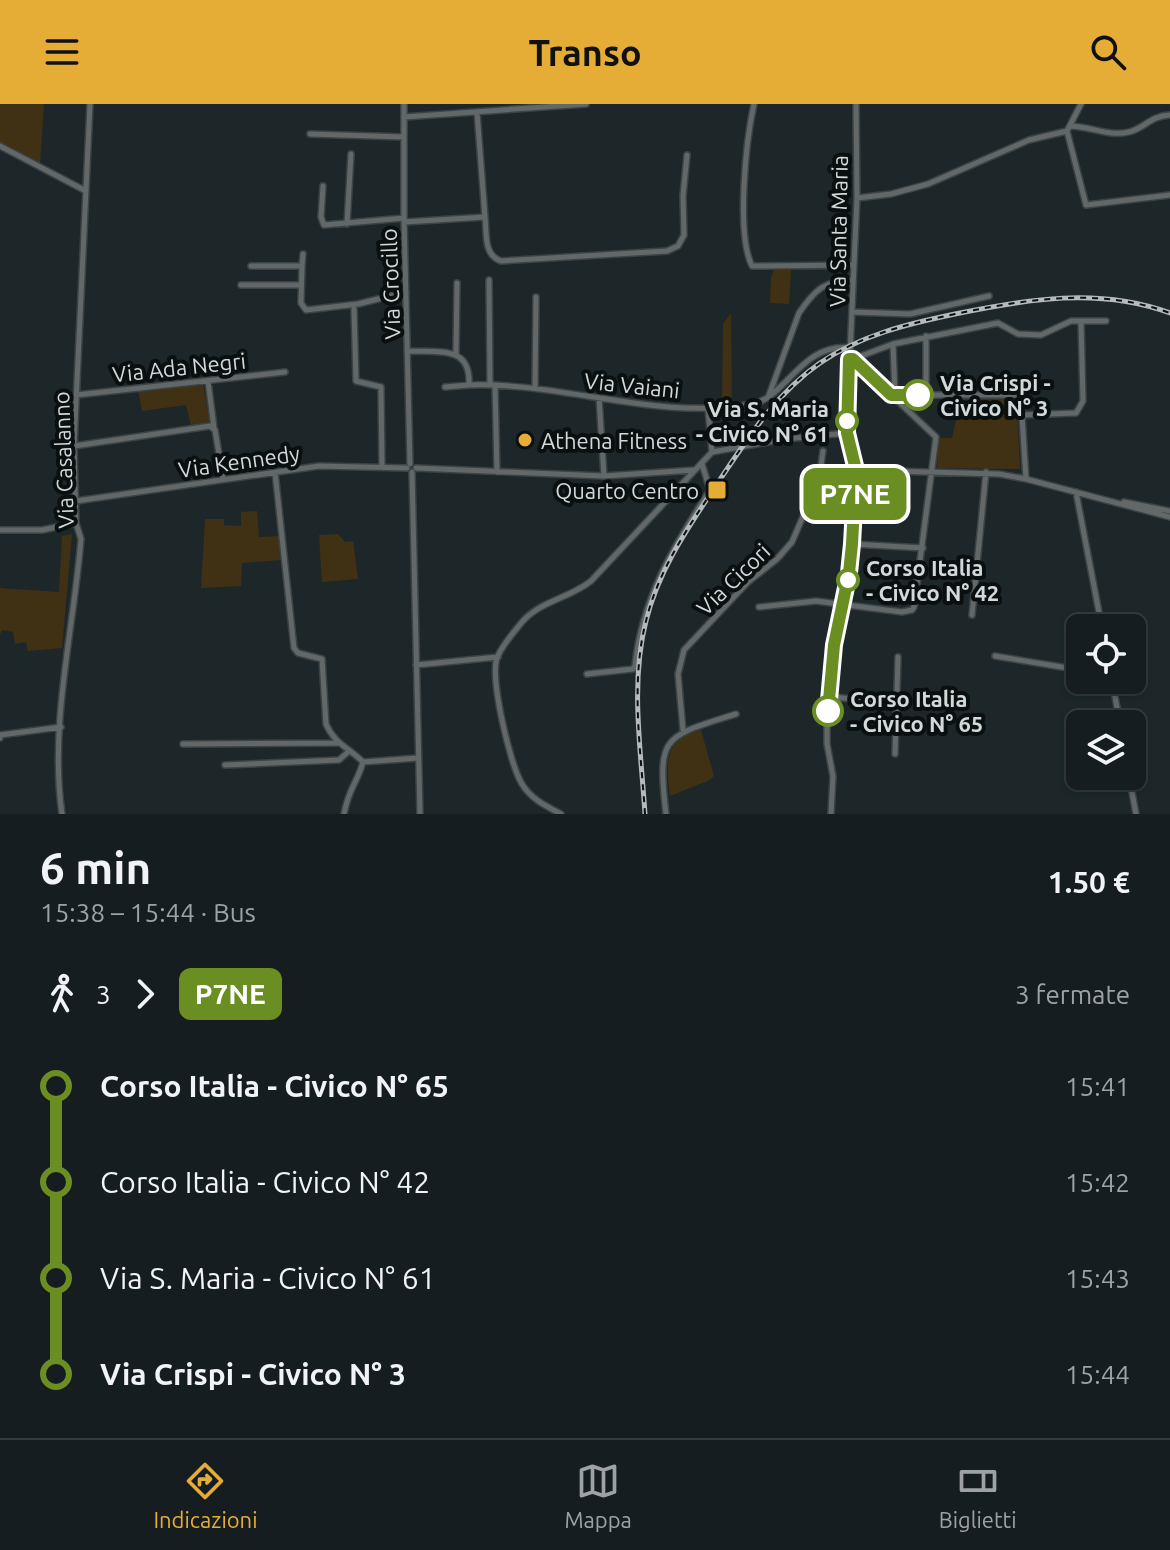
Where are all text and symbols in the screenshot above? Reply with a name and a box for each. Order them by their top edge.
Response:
icon: menu [40,30,84,74]
icon: search [1086,30,1130,74]
text: Transo [528,32,642,73]
street label: Via Santa Maria [824,155,852,307]
street label: Via Crocillo [376,228,404,340]
street label: Via Ada Negri [111,348,247,386]
street label: Via Vaiani [583,368,681,402]
place label: Via Crispi - Civico N° 3 [940,370,1051,420]
marker: Via Crispi - Civico N° 3 [903,380,933,410]
street label: Via Casalanno [48,391,78,529]
place label: Via S. Maria - Civico N° 61 [696,396,829,446]
marker: Via S. Maria - Civico N° 61 [836,410,858,432]
place label: Athena Fitness [541,428,687,453]
marker: Athena Fitness [516,431,534,449]
street label: Via Kennedy [177,440,302,482]
line badge: P7NE [799,468,911,520]
place label: Quarto Centro [555,478,699,503]
text: P7NE [819,478,891,509]
marker: Quarto Centro [706,479,728,501]
street label: Via Cicori [691,538,775,620]
place label: Corso Italia - Civico N° 42 [866,555,999,605]
marker: Corso Italia - Civico N° 42 [837,569,859,591]
map controls [1066,614,1146,790]
button: locate [1066,614,1146,694]
place label: Corso Italia - Civico N° 65 [850,686,983,736]
marker: Corso Italia - Civico N° 65 [813,696,843,726]
button: layers [1066,710,1146,790]
text: 6 min [40,843,151,892]
text: 1.50 € [1048,865,1130,899]
text: 15:38 – 15:44 · Bus [40,898,256,927]
icon: walk [40,972,84,1016]
icon: forward [123,972,167,1016]
text: P7NE [195,978,266,1009]
text: 3 [96,980,111,1009]
text: 3 fermate [1015,980,1130,1009]
text: Corso Italia - Civico N° 65 [100,1069,449,1103]
text: 15:41 [1065,1072,1130,1101]
text: Corso Italia - Civico N° 42 [100,1165,430,1199]
text: 15:42 [1065,1168,1130,1197]
text: Via S. Maria - Civico N° 61 [100,1261,436,1295]
text: 15:43 [1065,1264,1130,1293]
text: Via Crispi - Civico N° 3 [100,1357,406,1391]
text: 15:44 [1065,1360,1130,1389]
tab: Indicazioni [153,1459,258,1532]
tab: Mappa [564,1459,632,1532]
tab: Biglietti [939,1459,1017,1532]

